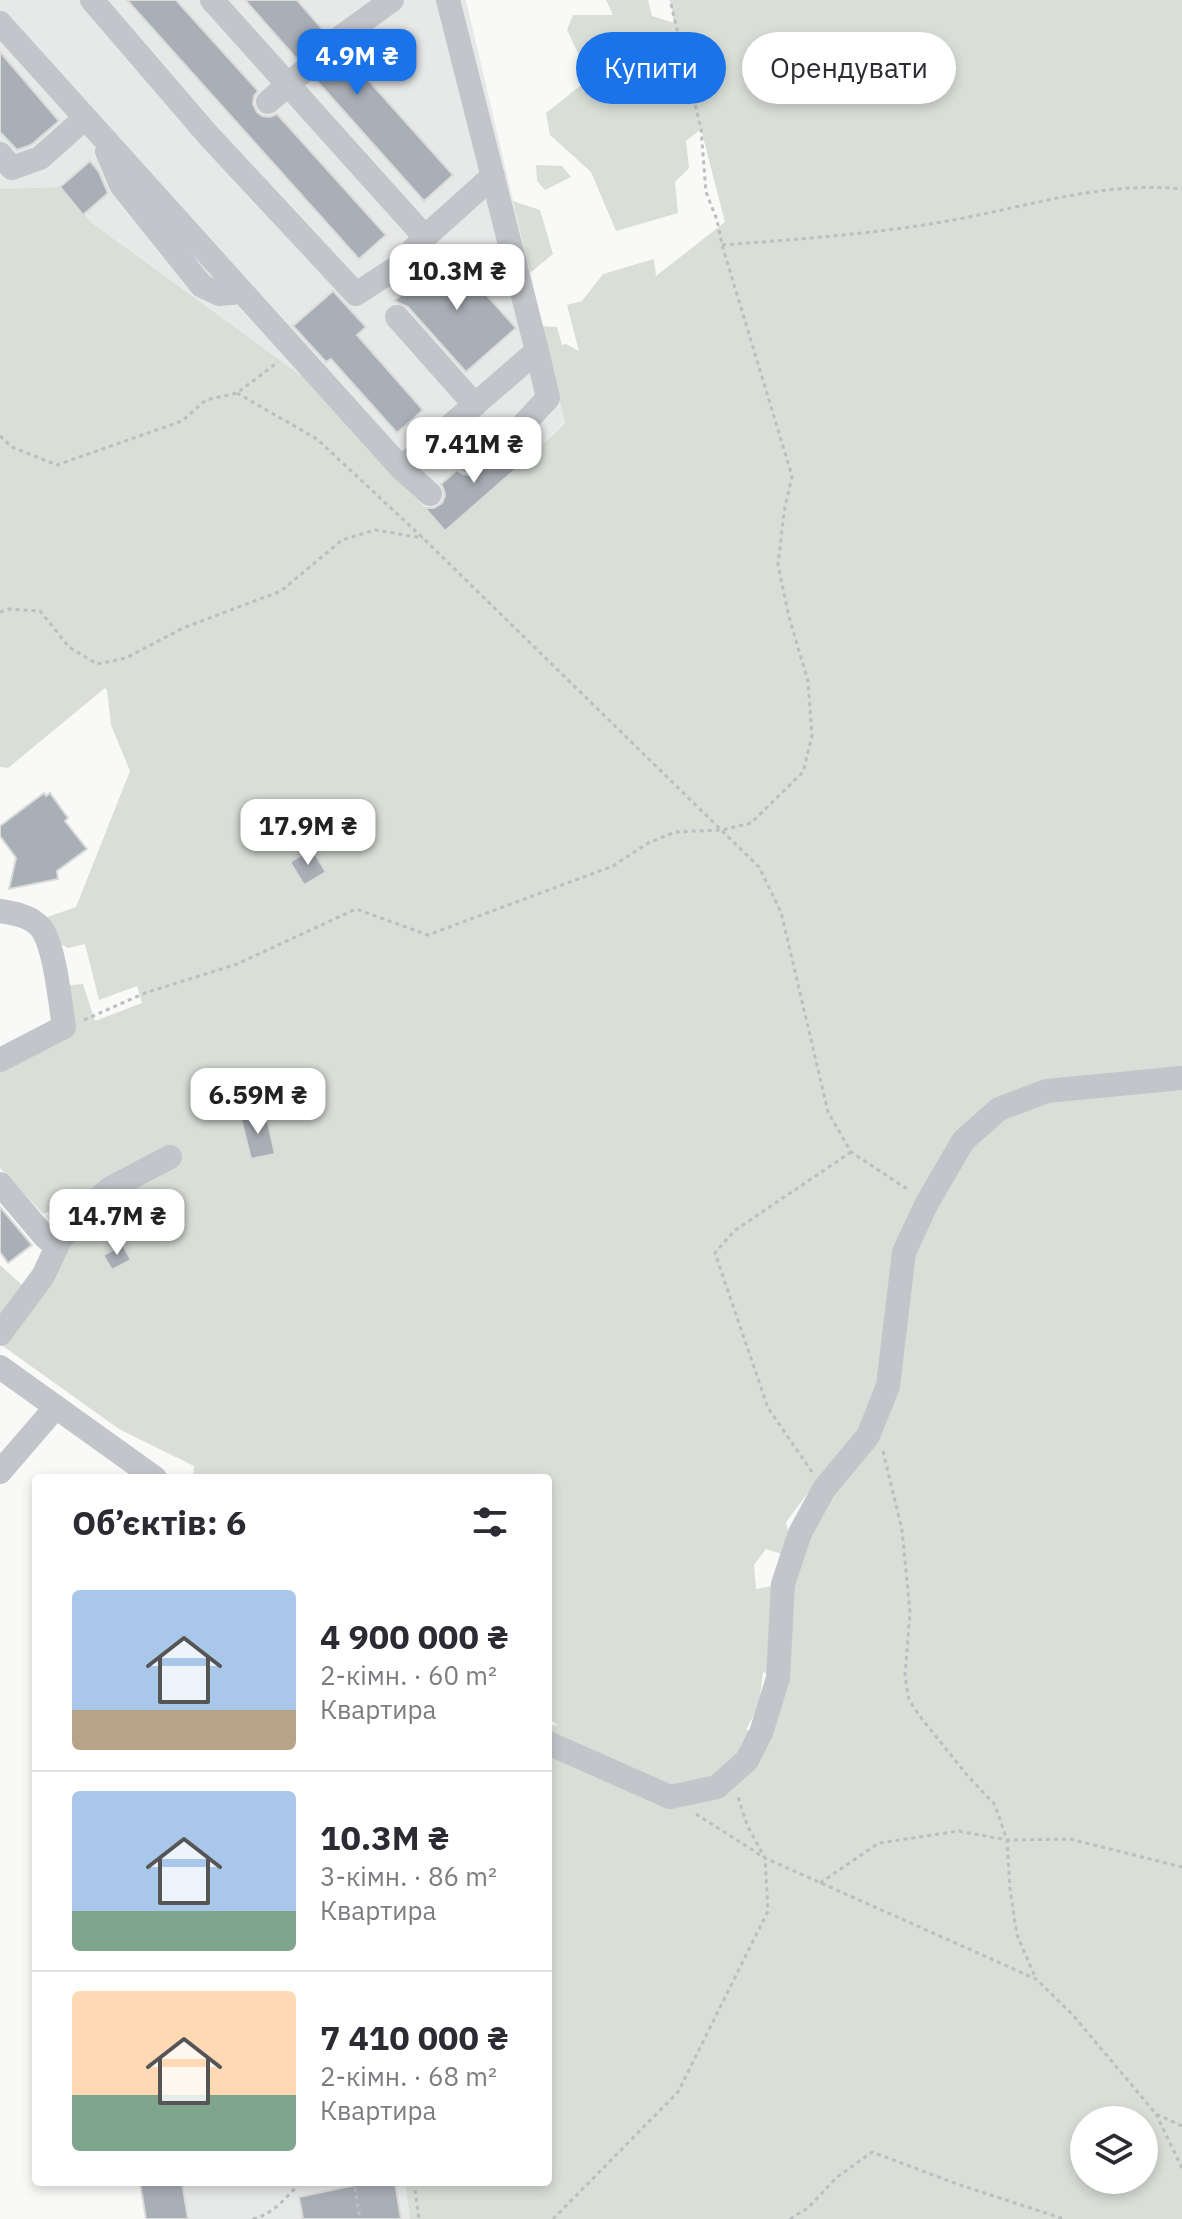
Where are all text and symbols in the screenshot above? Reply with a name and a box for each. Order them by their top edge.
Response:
pin: 4.9M ₴ [292,29,422,97]
chip: Купити [576,32,726,104]
chip: Орендувати [742,32,956,104]
text: 4.9M ₴ [315,38,399,72]
pin: 10.3M ₴ [383,244,531,312]
text: 10.3M ₴ [407,253,507,287]
pin: 7.41M ₴ [400,417,548,485]
text: 7.41M ₴ [424,426,524,460]
pin: 17.9M ₴ [234,799,382,867]
text: 17.9M ₴ [258,808,358,842]
pin: 6.59M ₴ [184,1068,332,1136]
text: 6.59M ₴ [208,1077,308,1111]
pin: 14.7M ₴ [43,1189,191,1257]
text: 14.7M ₴ [67,1198,167,1232]
text: Об’єктів: 6 [72,1500,246,1544]
icon: filters [468,1500,512,1544]
text: 4 900 000 ₴ [320,1614,509,1658]
icon: home [136,1622,232,1718]
text: 2-кімн. · 60 m² [320,1658,497,1692]
text: Квартира [320,1692,437,1726]
text: 10.3M ₴ [320,1815,450,1859]
icon: home [136,1823,232,1919]
text: 3-кімн. · 86 m² [320,1859,497,1893]
text: Квартира [320,1893,437,1927]
text: 7 410 000 ₴ [320,2015,509,2059]
icon: home [136,2023,232,2119]
text: 2-кімн. · 68 m² [320,2059,497,2093]
text: Квартира [320,2093,437,2127]
map controls [1070,2106,1158,2194]
button: layers [1070,2106,1158,2194]

